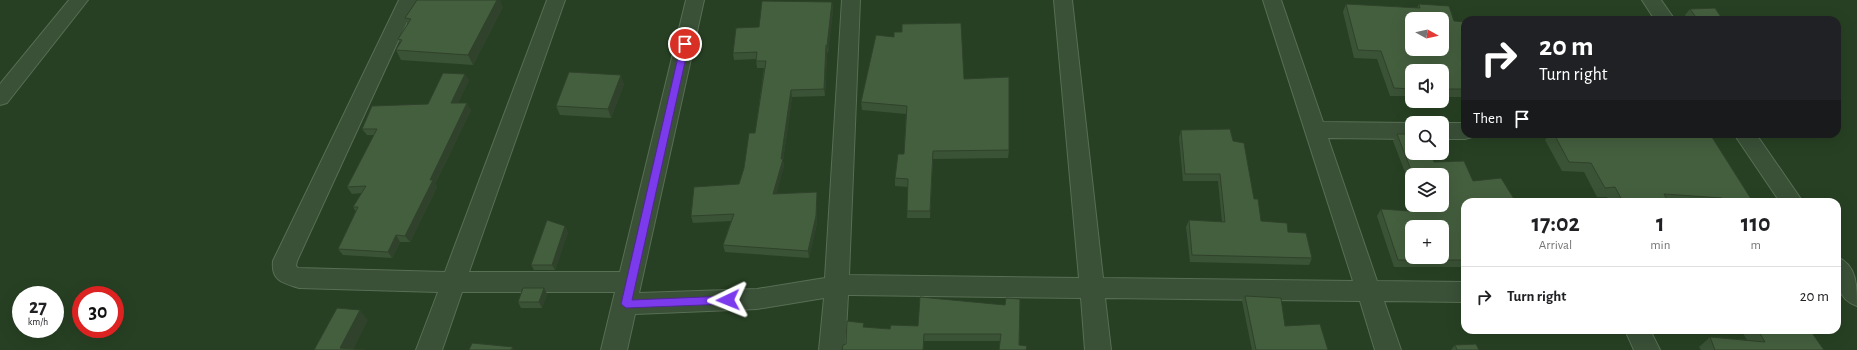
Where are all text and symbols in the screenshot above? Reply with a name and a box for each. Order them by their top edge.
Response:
north arrow [1405,12,1449,56]
map controls [1405,12,1449,264]
pin [668,27,702,61]
icon: right [1473,32,1525,84]
icon: arrive [674,33,696,55]
text: 20 m [1539,33,1594,61]
button: sound [1405,64,1449,108]
text: Turn right [1539,66,1608,84]
icon: arrive [1511,108,1533,130]
text: Then [1473,111,1503,126]
button: search [1405,116,1449,160]
button: layers [1405,168,1449,212]
text: 17:02 [1531,212,1580,236]
text: 1 [1656,212,1665,236]
text: 110 [1741,212,1771,236]
button: + [1405,220,1449,264]
text: Arrival [1539,239,1572,252]
text: min [1650,239,1670,252]
text: m [1750,239,1761,252]
position arrow [707,279,749,321]
speed limit sign: 30 [72,286,124,338]
icon: right [1473,286,1495,308]
text: Turn right [1507,289,1566,304]
text: 20 m [1800,289,1829,304]
text: 27 [29,297,47,317]
text: km/h [28,317,48,327]

